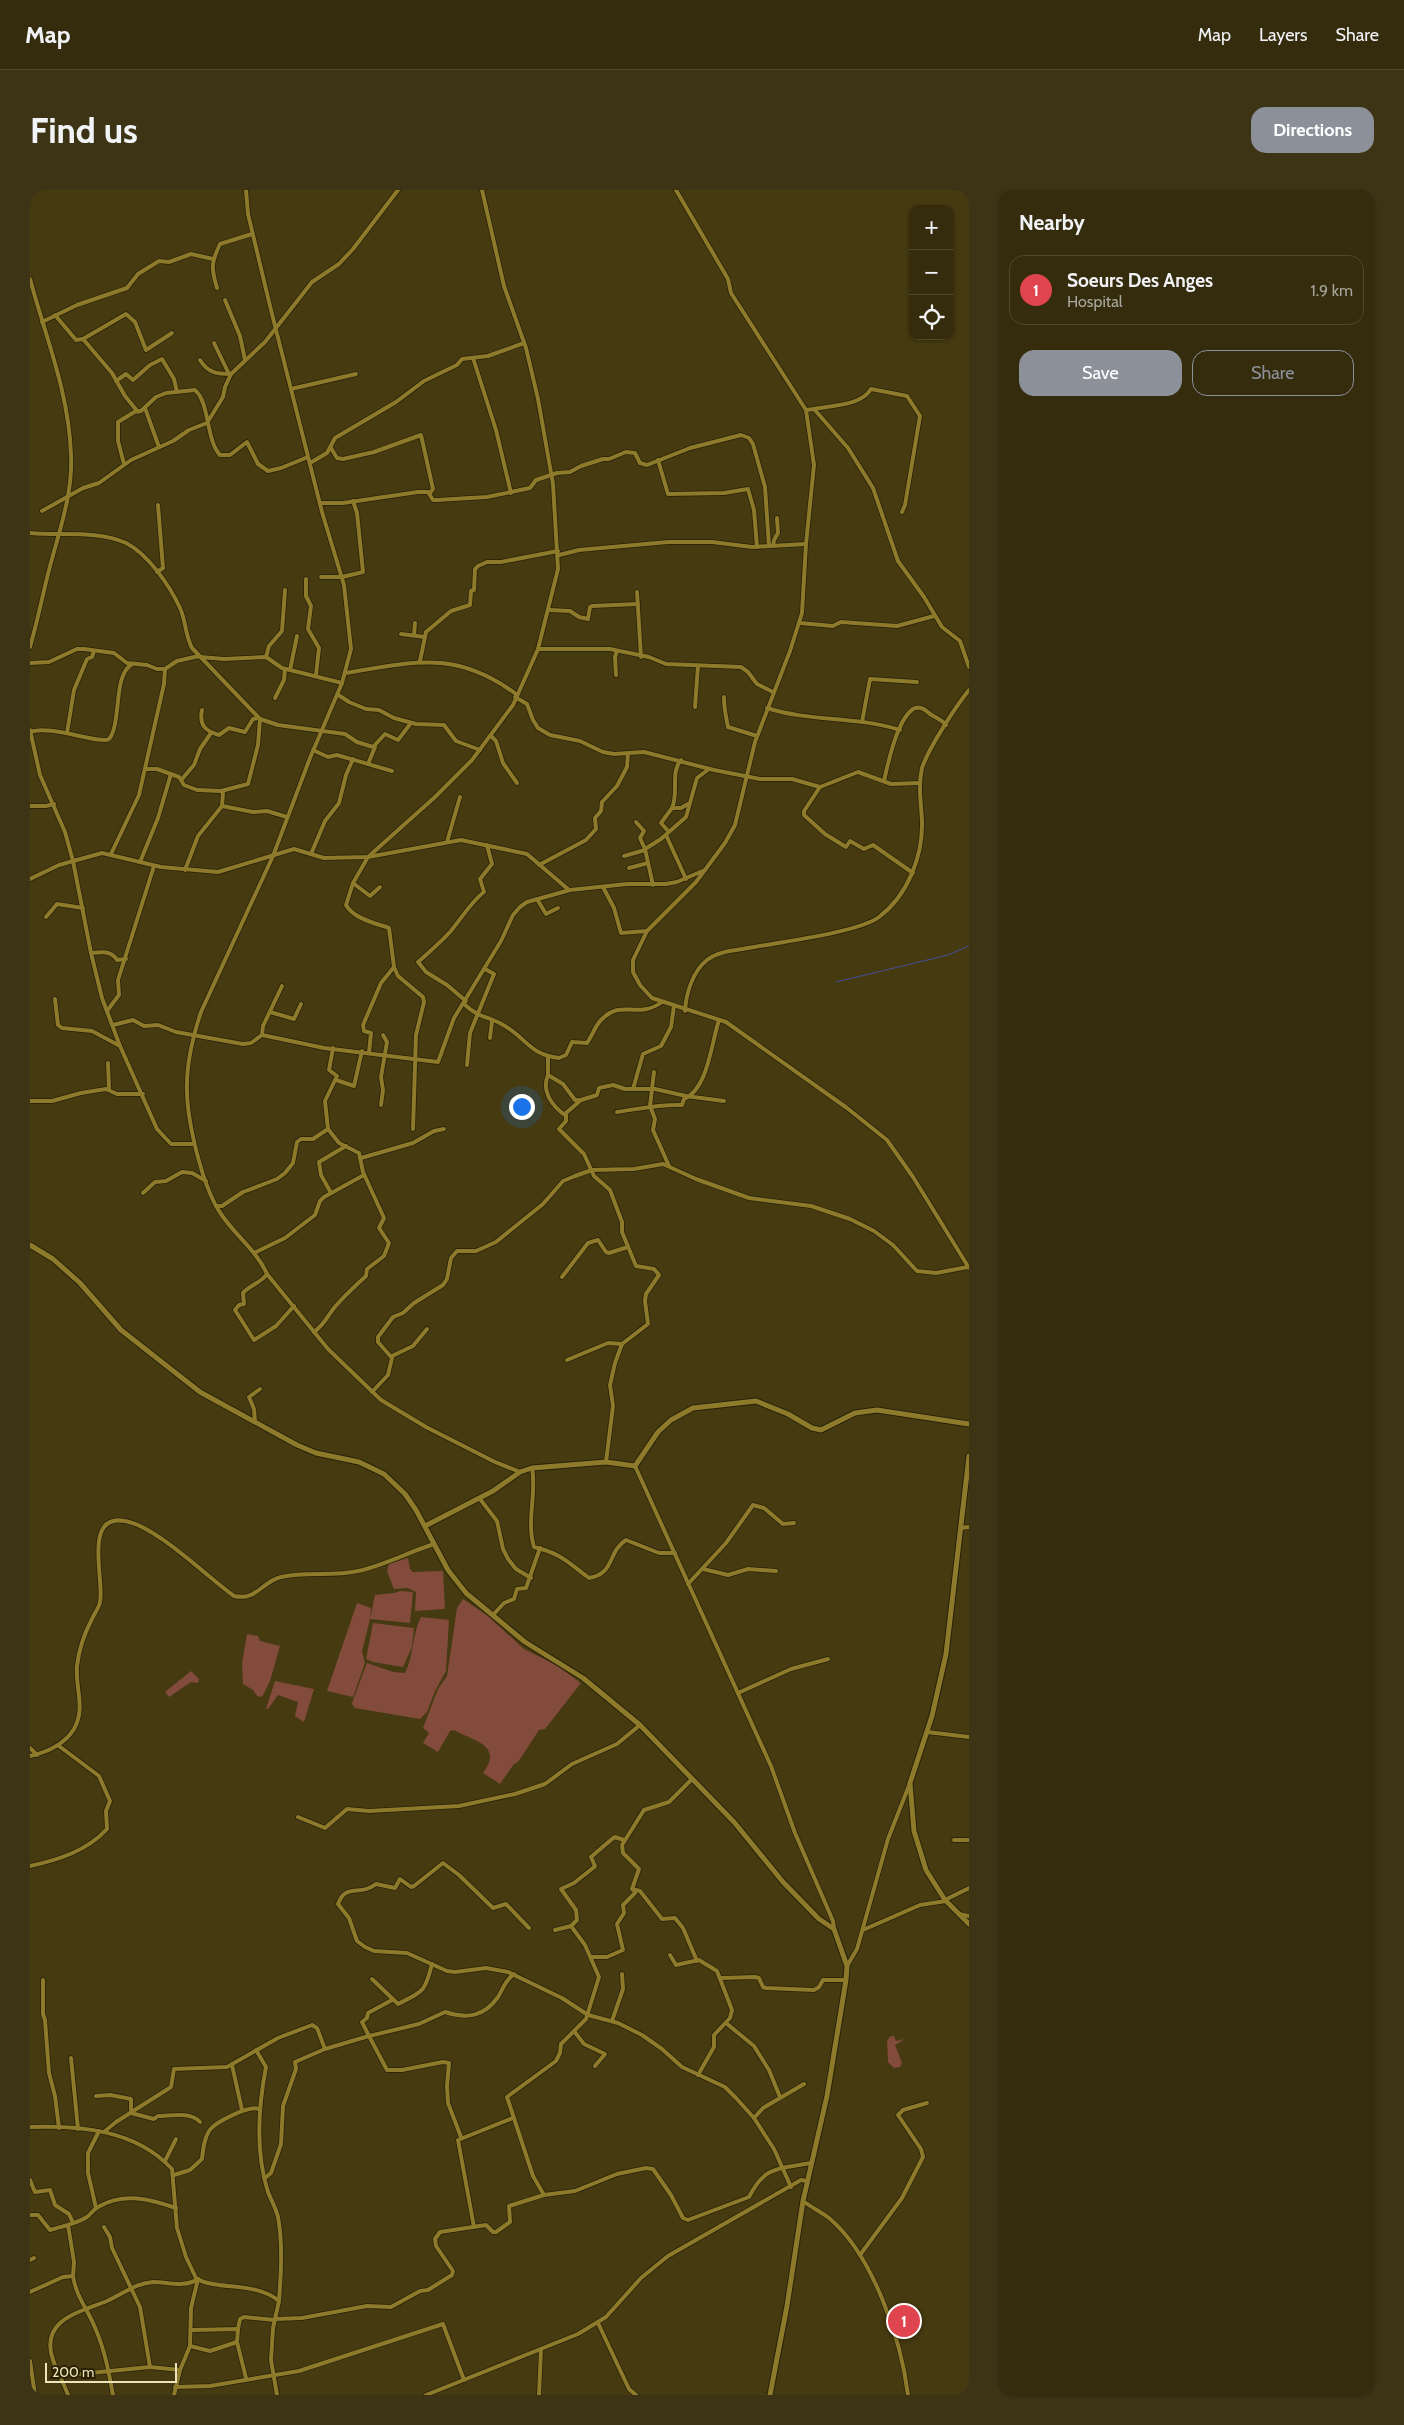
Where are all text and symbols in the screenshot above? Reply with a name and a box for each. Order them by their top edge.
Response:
text: Map [25,20,71,49]
text: Map [1198,24,1231,46]
text: Layers [1259,24,1308,46]
text: Share [1336,24,1379,46]
button: Directions [1251,107,1374,153]
text: Find us [30,109,138,152]
map controls [909,205,954,340]
button: + [909,205,954,250]
text: Nearby [1019,210,1085,235]
button: − [909,250,954,295]
text: Soeurs Des Anges [1067,269,1213,292]
text: 1 [1033,281,1039,300]
text: 1.9 km [1311,281,1353,300]
text: Hospital [1067,292,1123,311]
button: locate [909,295,954,340]
button: Save [1019,350,1182,396]
button: Share [1192,350,1354,396]
your location [509,1094,535,1120]
pin: 1 [888,2302,920,2340]
scale bar [45,2360,178,2383]
text: 200 m [52,2363,94,2381]

